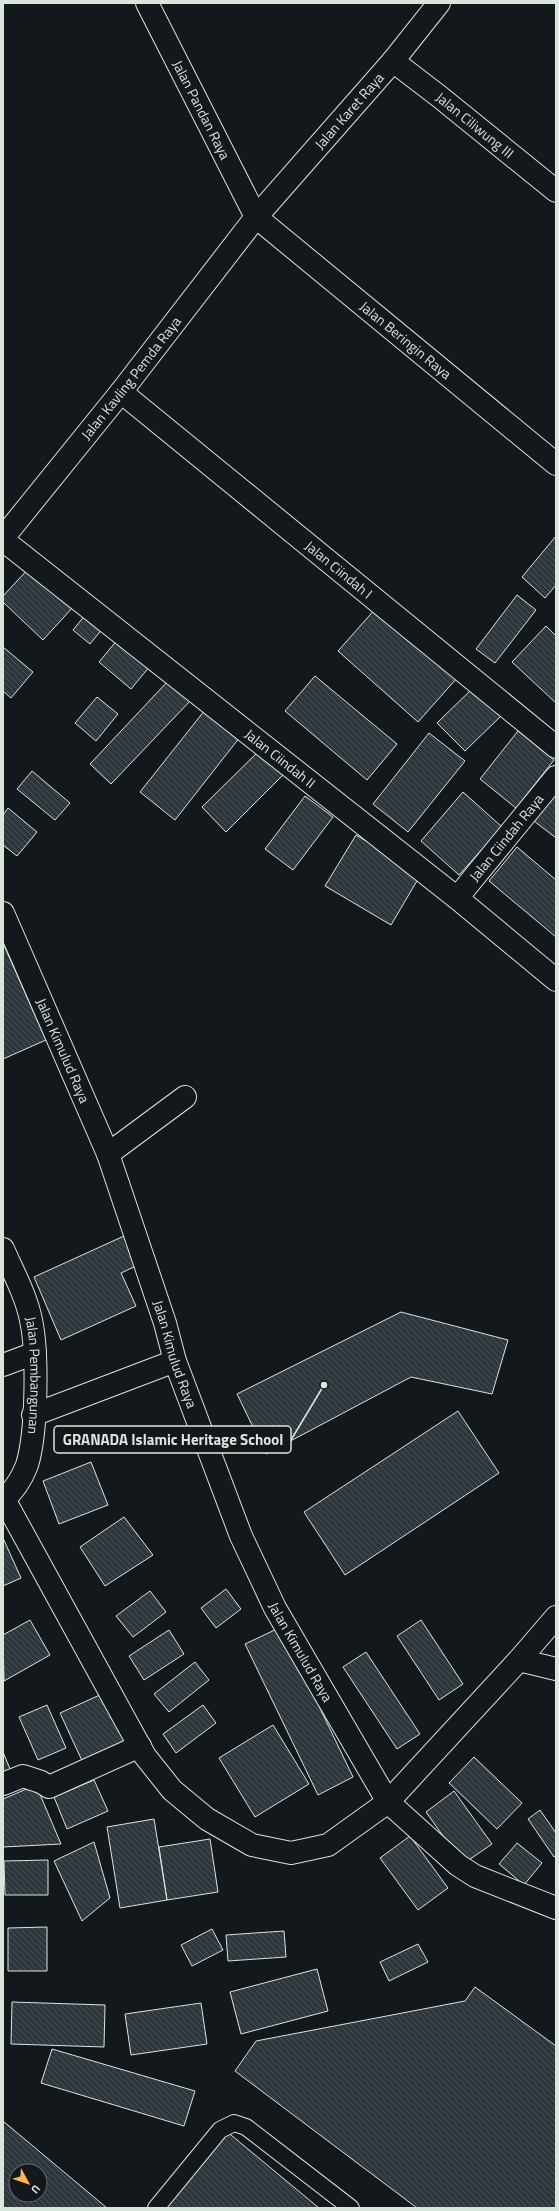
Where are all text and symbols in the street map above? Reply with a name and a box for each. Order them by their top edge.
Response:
street label: Jalan Pandan Raya [168,56,236,163]
street label: Jalan Karet Raya [309,68,388,153]
street label: Jalan Ciliwung III [432,87,519,163]
street label: Jalan Beringin Raya [356,296,456,384]
street label: Jalan Kavling Pemda Raya [76,312,186,444]
street label: Jalan Ciindah I [301,535,377,603]
street label: Jalan Ciindah II [241,724,320,793]
street label: Jalan Ciindah Raya [464,789,548,886]
street label: Jalan Kimulud Raya [31,995,95,1106]
street label: Jalan Kimulud Raya [148,1297,203,1411]
street label: Jalan Pembangunan [21,1315,47,1435]
callout: GRANADA Islamic Heritage School [54,1426,291,1453]
text: GRANADA Islamic Heritage School [63,1428,283,1451]
street label: Jalan Kimulud Raya [264,1598,338,1706]
north arrow [8,2163,48,2203]
text: U [27,2182,44,2197]

